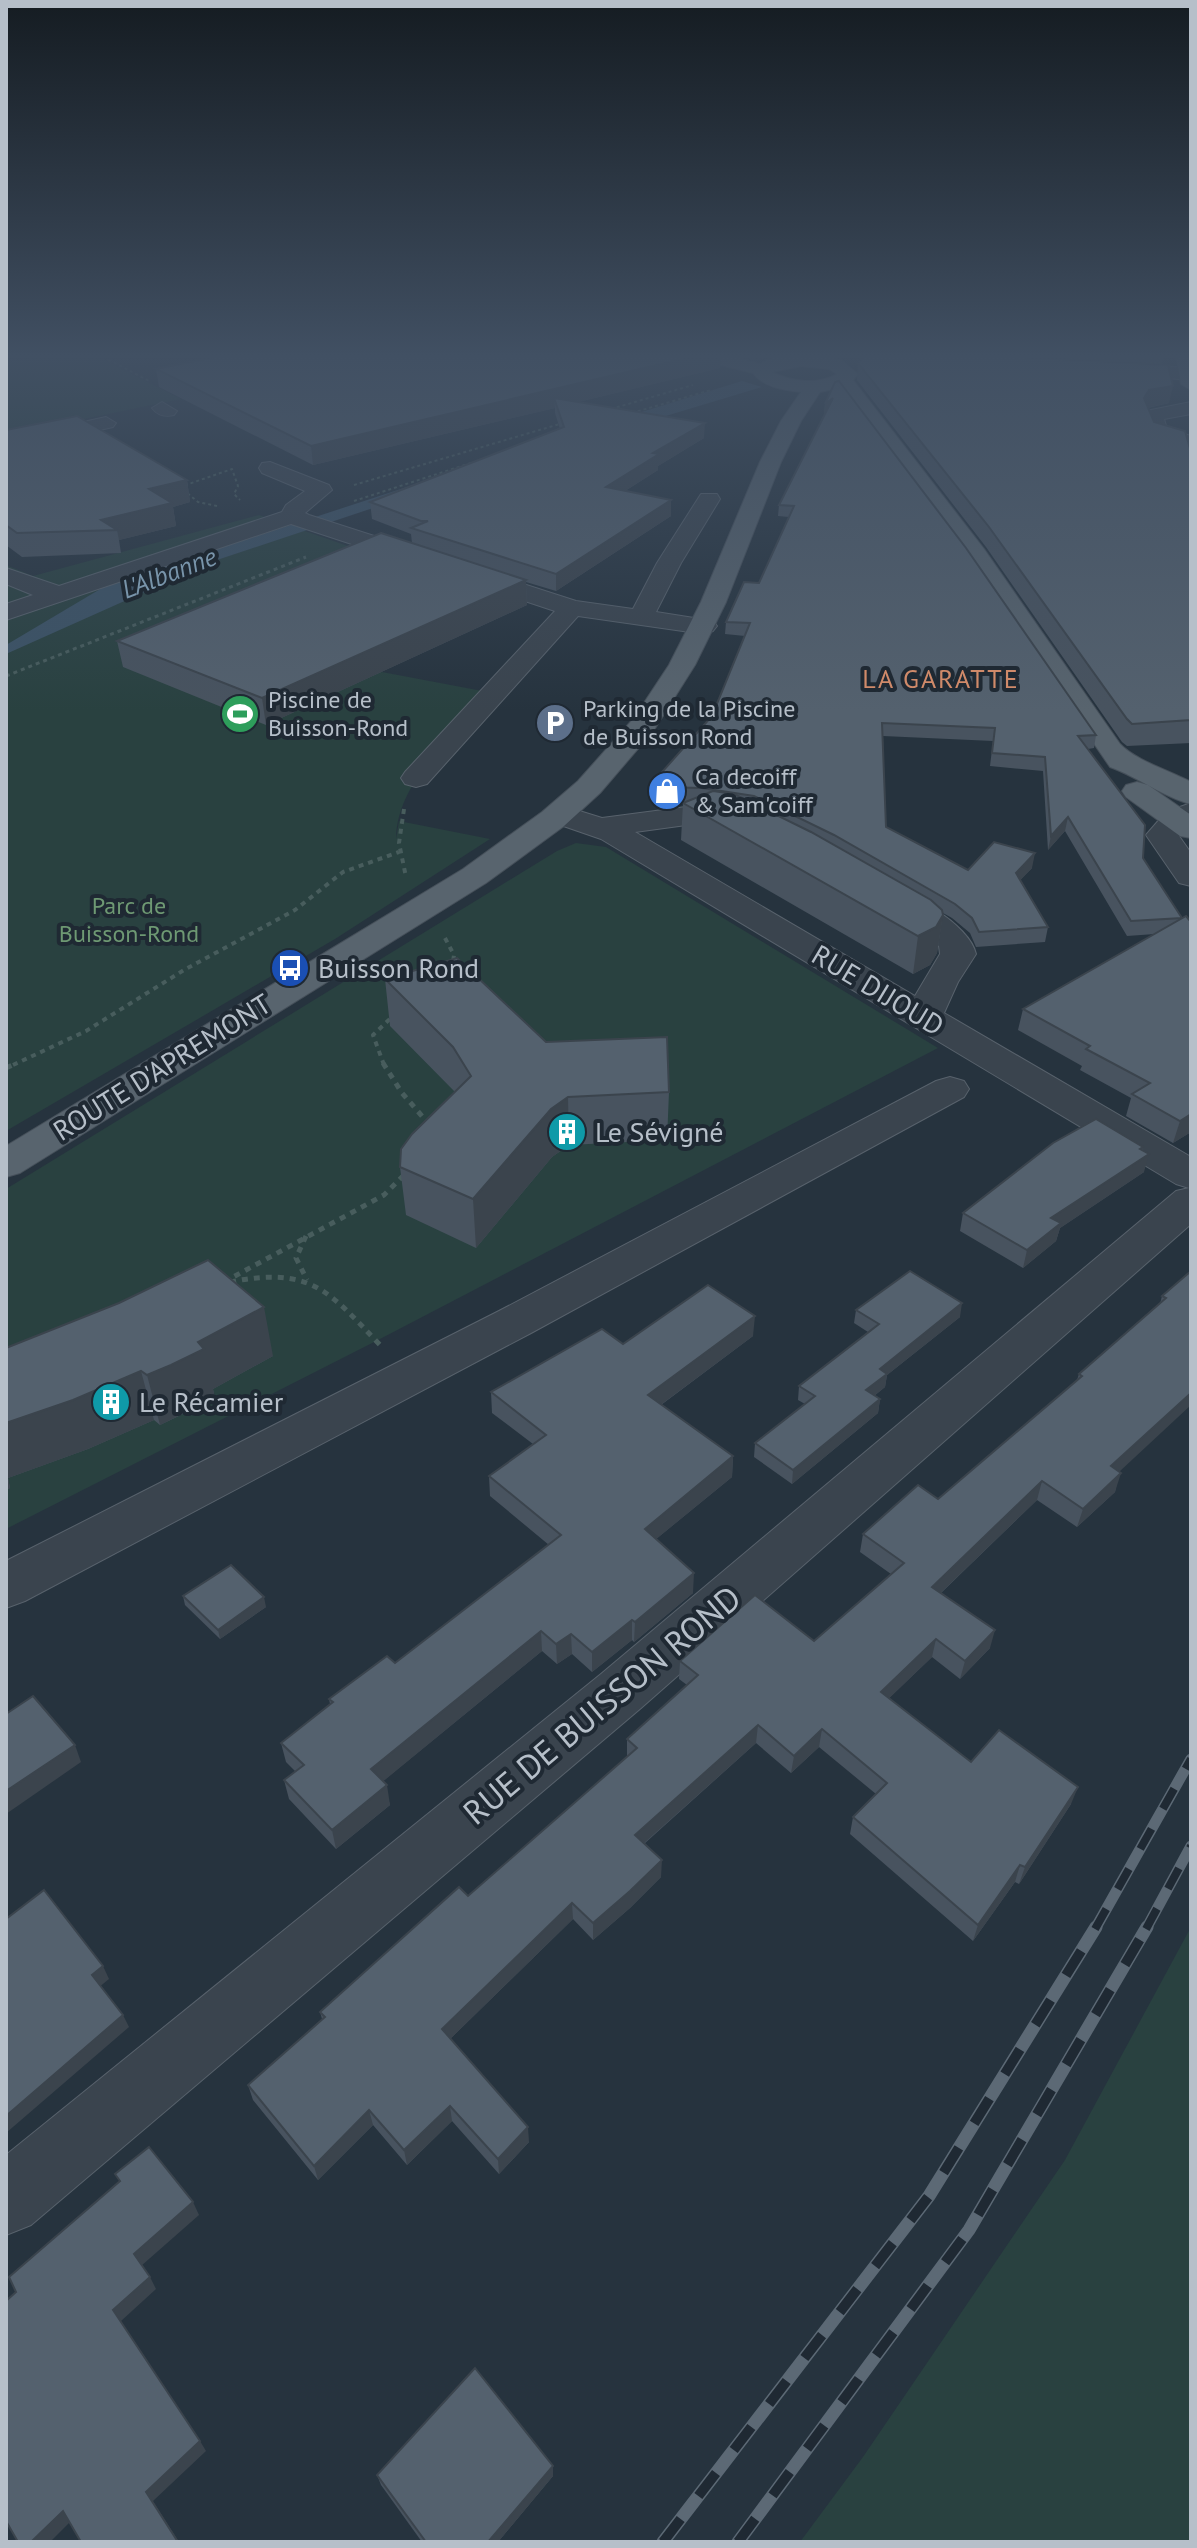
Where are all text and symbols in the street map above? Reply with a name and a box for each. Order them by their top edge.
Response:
water label: L'Albanne [117,539,221,606]
district label: LA GARATTE [862,662,1020,695]
place label: Piscine de Buisson-Rond [268,684,408,743]
sports icon: Piscine de Buisson-Rond [219,693,261,735]
place label: Parking de la Piscine de Buisson Rond [583,693,795,752]
parking icon: Parking de la Piscine de Buisson Rond [534,702,576,744]
place label: Ca decoiff & Sam'coiff [695,761,814,820]
shop icon: Ca decoiff & Sam'coiff [646,770,688,812]
park label: Parc de Buisson-Rond [59,890,199,949]
street label: RUE DIJOUD [805,936,951,1043]
bus stop icon: Buisson Rond [269,947,311,989]
place label: Buisson Rond [318,949,479,986]
street label: ROUTE D'APREMONT [46,984,278,1149]
building icon: Le Sévigné [546,1111,588,1153]
place label: Le Sévigné [595,1113,724,1150]
building icon: Le Récamier [90,1381,132,1423]
place label: Le Récamier [139,1383,284,1420]
street label: RUE DE BUISSON ROND [453,1575,749,1833]

